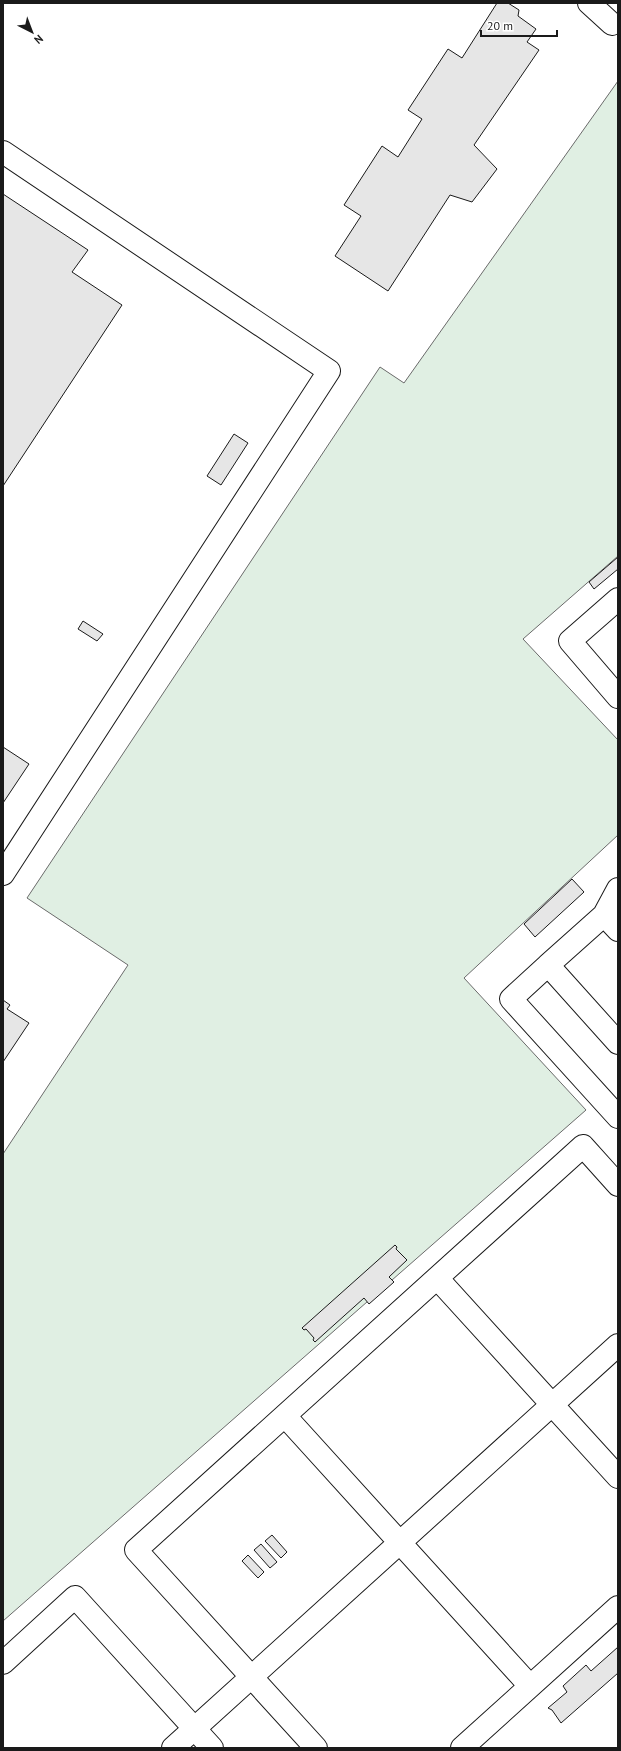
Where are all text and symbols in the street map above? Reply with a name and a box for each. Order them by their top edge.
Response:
north arrow [12,12,52,52]
scale bar [481,12,557,38]
text: 20 m [487,18,513,33]
text: N [31,32,46,47]

